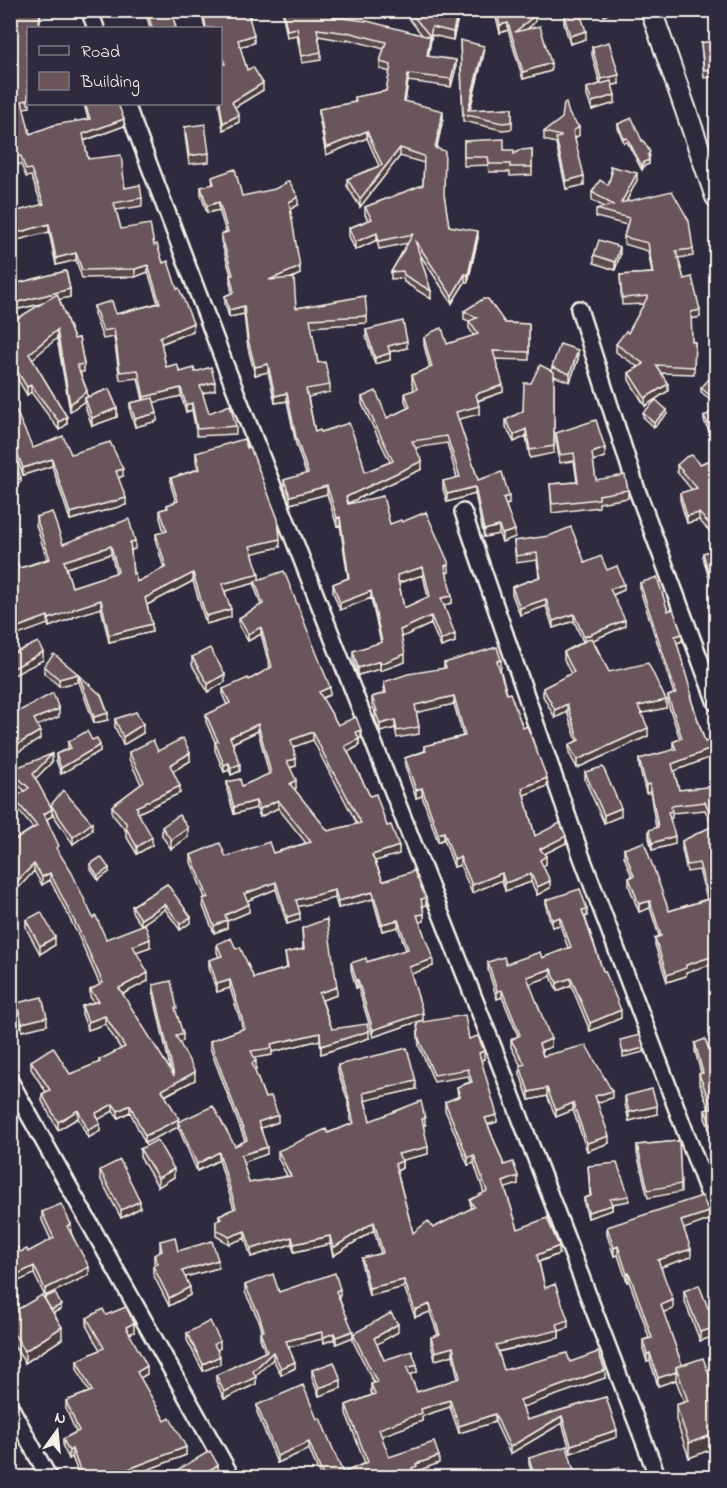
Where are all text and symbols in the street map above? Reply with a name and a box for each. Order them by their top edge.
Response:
legend [27,27,222,105]
text: Road [81,40,120,66]
text: Building [80,70,140,97]
north arrow [27,1401,87,1461]
text: N [52,1405,69,1431]

